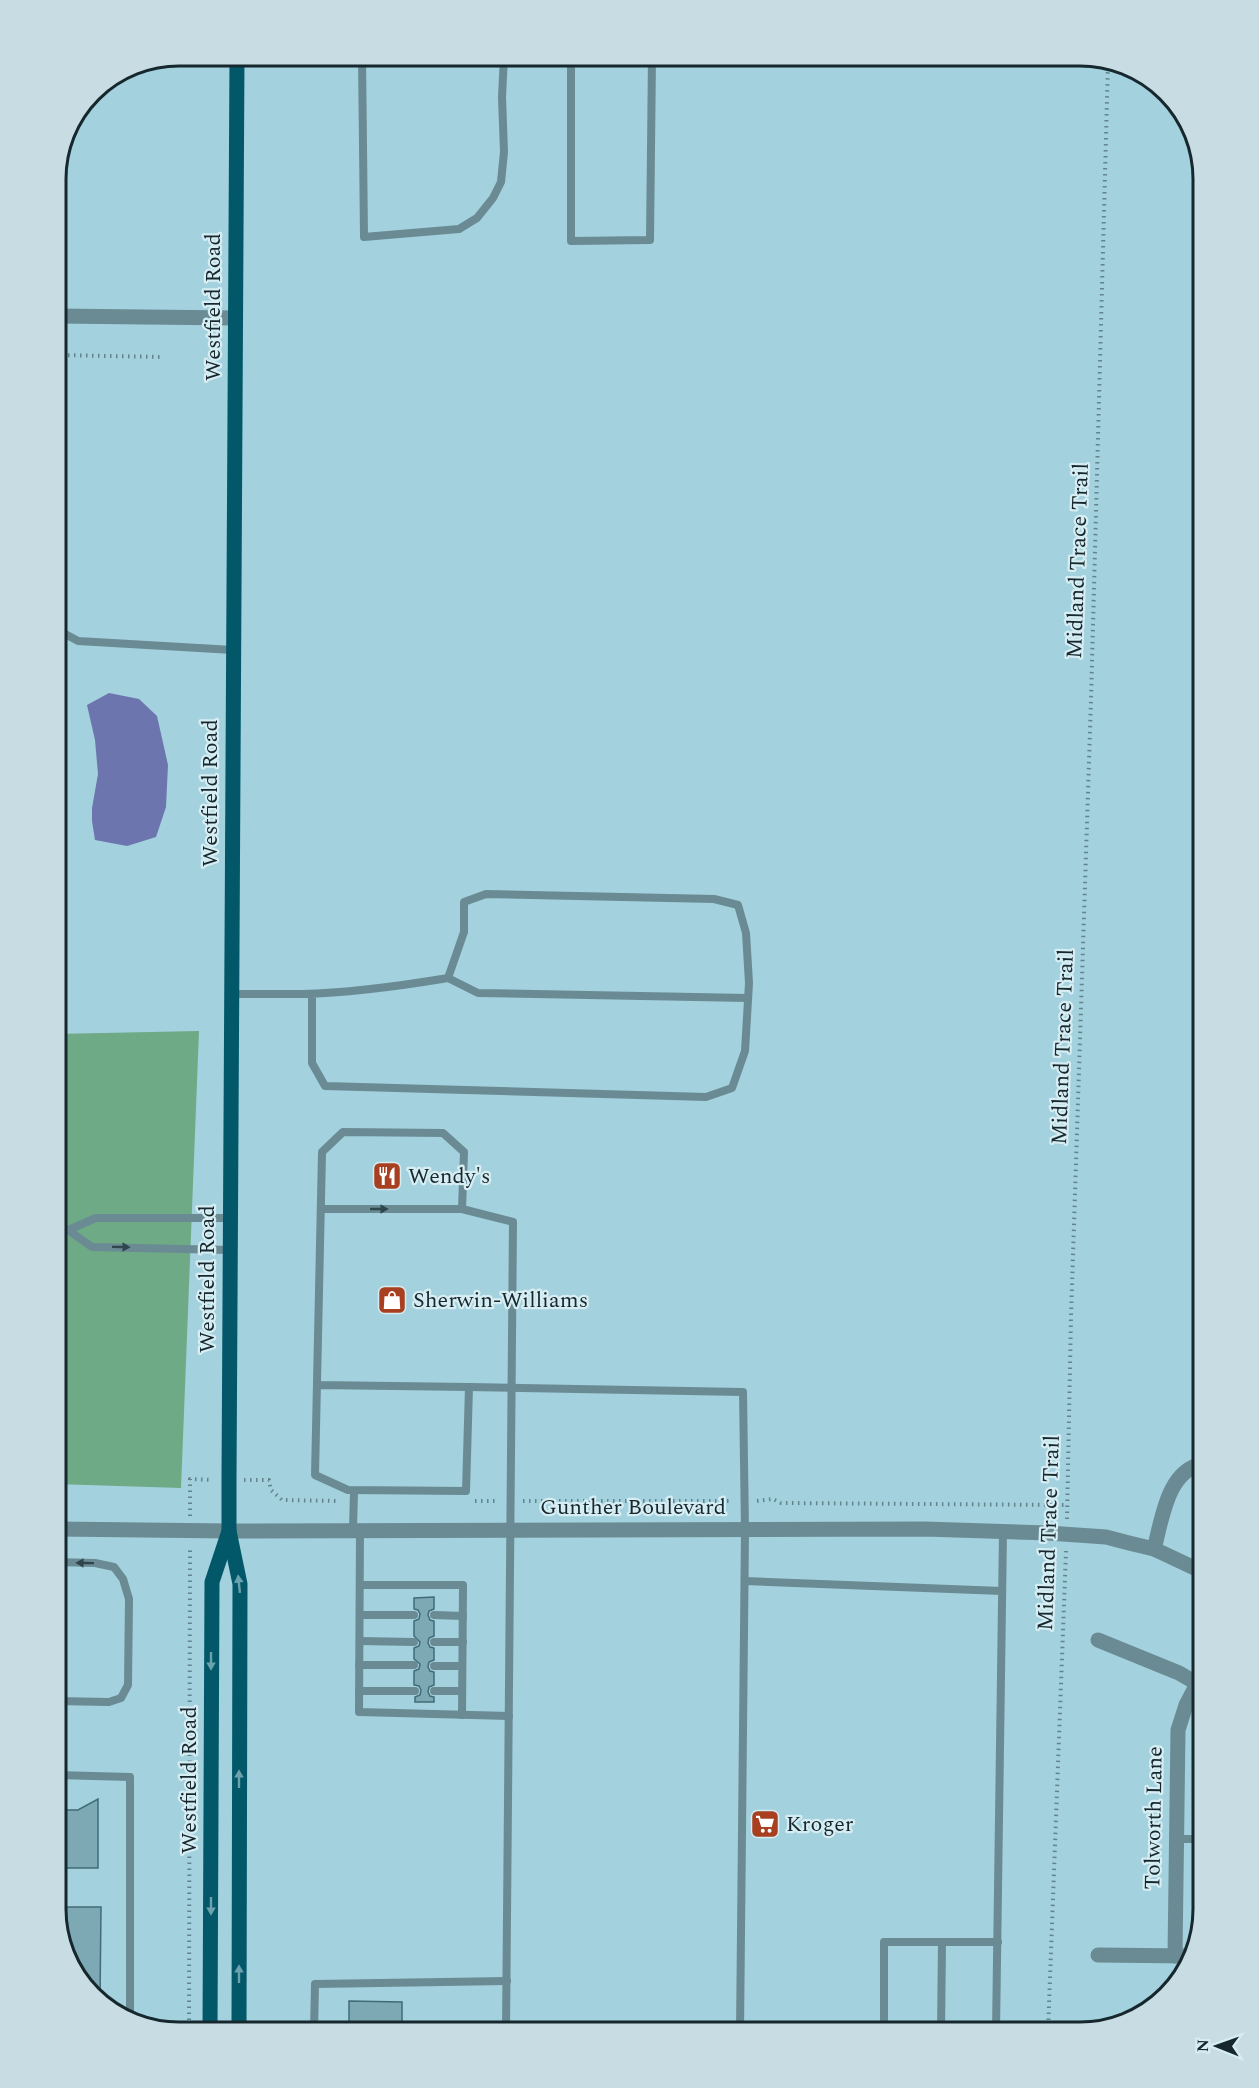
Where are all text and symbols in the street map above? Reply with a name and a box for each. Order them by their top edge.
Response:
street label: Westfield Road [197,233,230,381]
street label: Midland Trace Trail [1058,463,1098,659]
street label: Westfield Road [194,719,227,867]
street label: Midland Trace Trail [1043,949,1083,1145]
restaurant icon: Wendy's [371,1160,403,1192]
place label: Wendy's [408,1160,490,1193]
one-way arrow [370,1204,389,1214]
street label: Westfield Road [191,1205,224,1353]
one-way arrow [111,1243,130,1252]
shop icon: Sherwin-Williams [376,1284,408,1316]
place label: Sherwin-Williams [413,1284,588,1317]
street label: Midland Trace Trail [1029,1435,1069,1631]
street label: Gunther Boulevard [540,1491,726,1524]
one-way arrow [75,1558,94,1568]
one-way arrow [234,1574,244,1593]
one-way arrow [206,1652,216,1671]
street label: Westfield Road [173,1706,206,1854]
street label: Tolworth Lane [1136,1746,1172,1890]
one-way arrow [234,1769,244,1788]
supermarket icon: Kroger [749,1808,781,1840]
place label: Kroger [786,1808,854,1841]
one-way arrow [206,1896,216,1915]
one-way arrow [234,1964,244,1983]
north arrow [1187,2016,1247,2076]
text: N [1191,2039,1215,2052]

